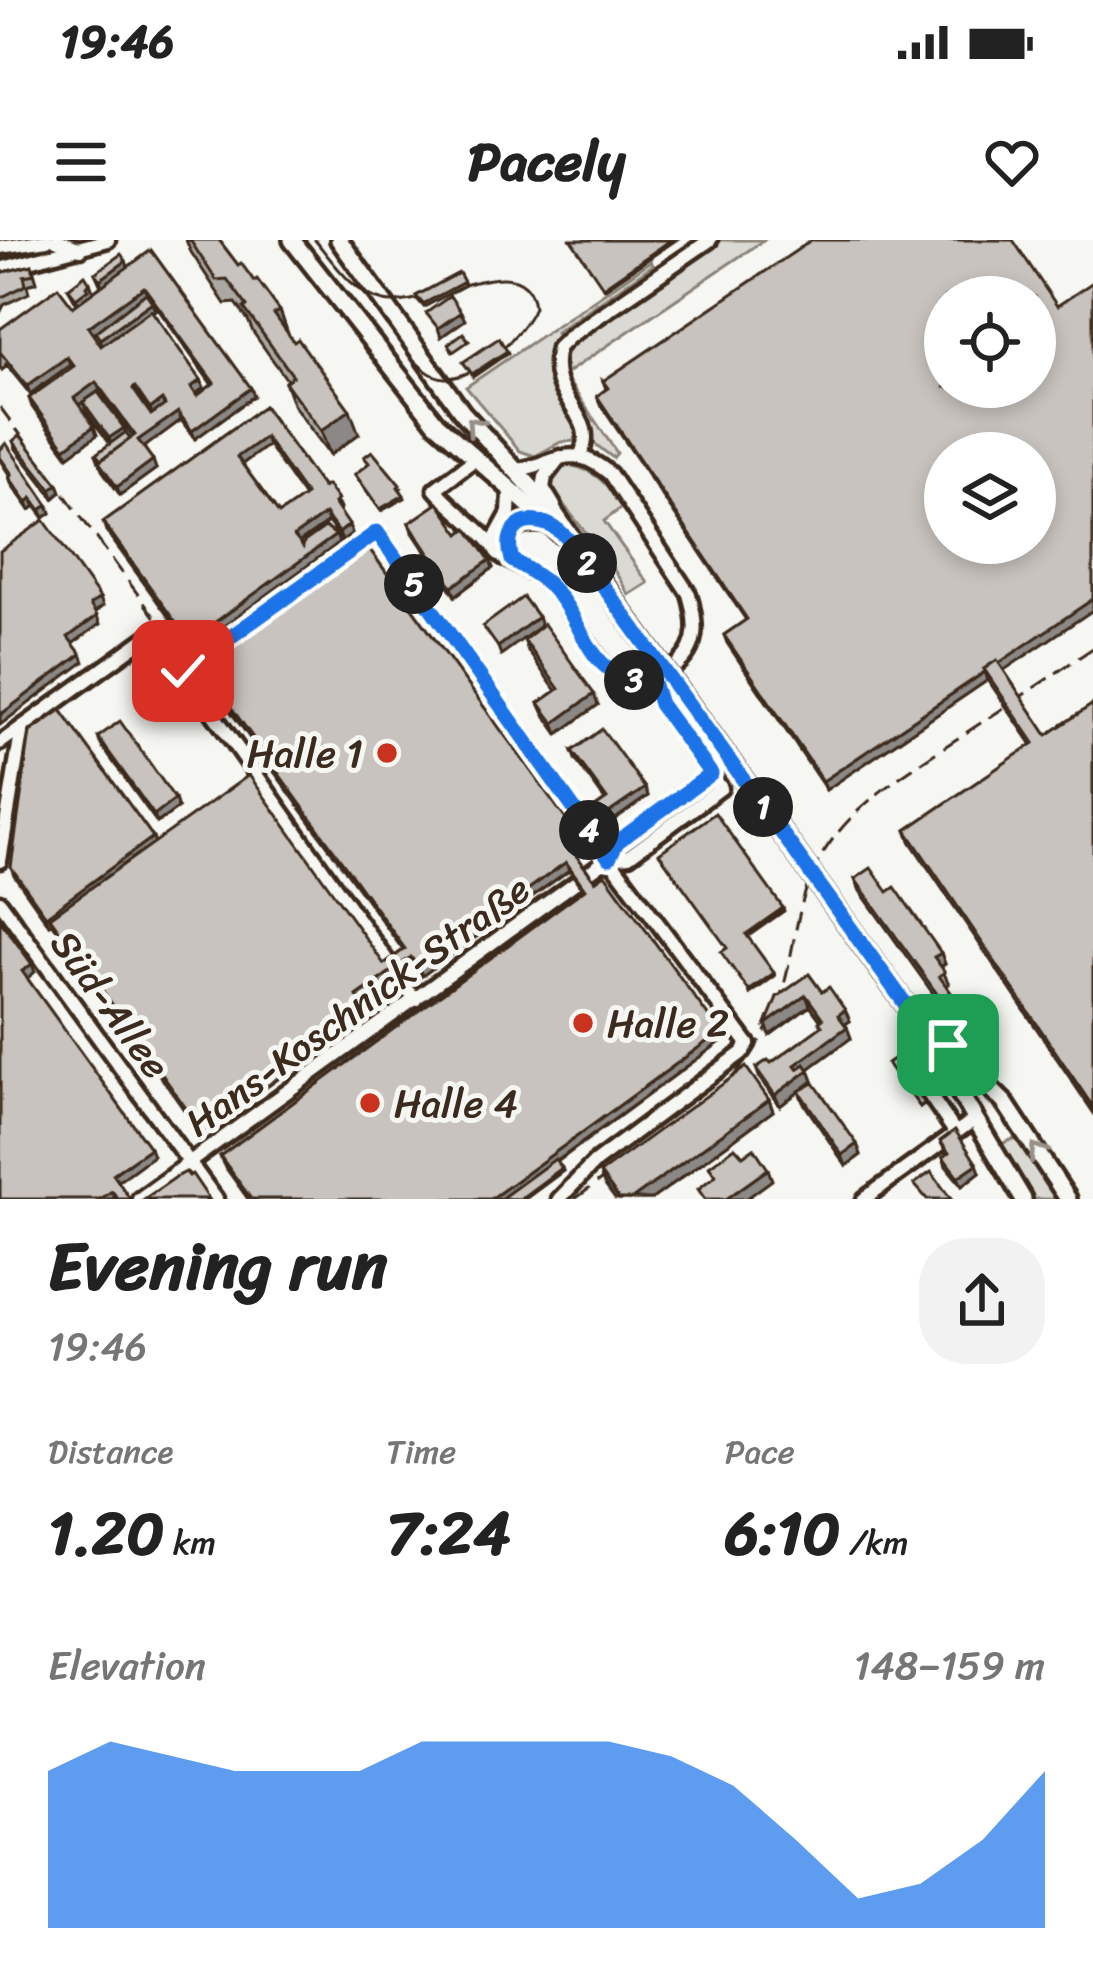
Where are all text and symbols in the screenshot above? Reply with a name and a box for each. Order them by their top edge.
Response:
text: 19:46 [60,2,174,82]
text: Pacely [468,114,625,210]
icon: menu [48,129,114,195]
icon: heart [979,129,1045,195]
map controls [924,276,1056,564]
button: locate [924,276,1056,408]
one-way arrow [467,417,488,438]
button: layers [924,432,1056,564]
pin: 2 [557,533,617,593]
text: 2 [577,534,597,592]
pin: 5 [384,554,444,614]
text: 5 [404,555,424,613]
pin [132,620,234,722]
icon: check [150,638,216,704]
pin: 3 [604,650,664,710]
text: 3 [625,651,643,709]
place label: Halle 1 [247,719,363,788]
marker: Halle 1 [374,740,400,766]
pin: 1 [733,777,793,837]
text: 1 [756,778,770,836]
pin: 4 [559,800,619,860]
text: 4 [579,801,599,859]
street label: Hans-Koschnick-Straße [169,856,545,1155]
street label: Süd-Allee [32,914,189,1094]
place label: Halle 2 [607,989,729,1058]
pin [897,994,999,1096]
marker: Halle 2 [570,1010,596,1036]
icon: arrive [915,1012,981,1078]
place label: Halle 4 [394,1069,518,1138]
marker: Halle 4 [357,1090,383,1116]
one-way arrow [1029,1142,1051,1164]
text: Evening run [48,1208,388,1325]
button: share [919,1238,1045,1364]
text: 19:46 [48,1312,147,1381]
text: Distance [48,1423,173,1481]
text: Time [386,1423,456,1481]
text: Pace [725,1423,795,1481]
text: 1.20 [48,1481,164,1587]
text: 7:24 [386,1481,511,1587]
text: 6:10 [725,1481,841,1587]
text: km [164,1514,216,1572]
text: /km [841,1514,908,1572]
text: Elevation [48,1631,206,1700]
text: 148–159 m [854,1631,1045,1700]

